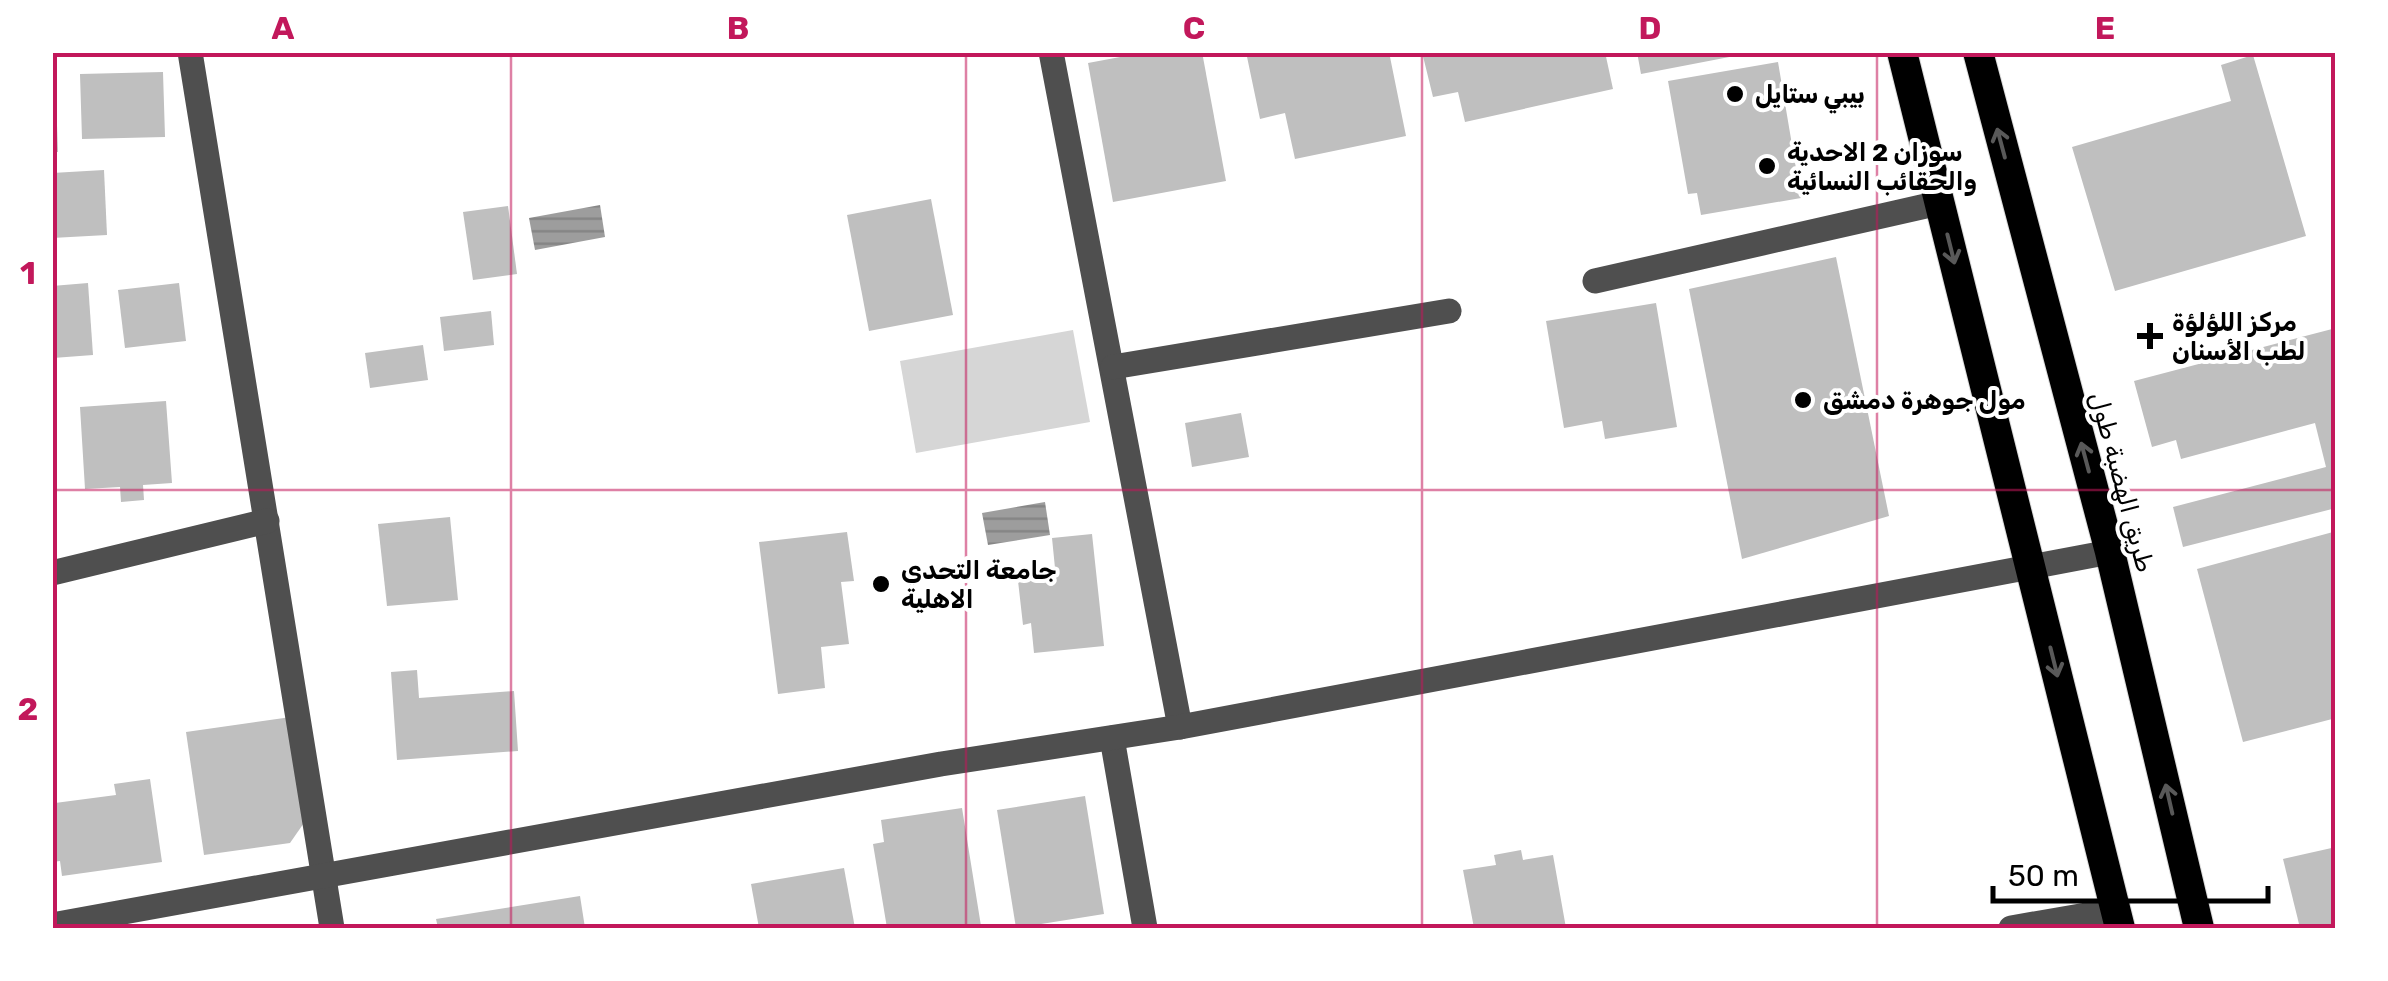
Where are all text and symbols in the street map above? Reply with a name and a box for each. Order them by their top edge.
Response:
text: A [272,9,295,47]
text: B [727,9,749,47]
text: C [1183,9,1205,47]
text: D [1639,9,1661,47]
text: E [2095,9,2115,47]
place label: بيبي ستايل [1755,80,1865,114]
marker: بيبي ستايل [1724,83,1746,105]
one-way arrow [1991,128,2010,159]
place label: سوزان 2 الاحدية والحقائب النسائية [1787,138,1977,196]
marker: سوزان 2 الاحدية والحقائب النسائية [1756,155,1778,177]
one-way arrow [1943,232,1961,264]
text: 1 [20,254,36,292]
place label: مركز اللؤلؤة لطب الأسنان [2172,308,2306,366]
marker: مركز اللؤلؤة لطب الأسنان [2137,323,2163,349]
place label: مول جوهرة دمشق [1823,386,2026,415]
marker: مول جوهرة دمشق [1792,389,1814,411]
street label: طريق الهضبة طول [2083,389,2160,575]
one-way arrow [2074,442,2093,473]
place label: جامعة التحدي الاهلية [901,556,1057,614]
marker: جامعة التحدي الاهلية [870,573,892,595]
one-way arrow [2046,646,2065,677]
text: 2 [18,690,38,728]
one-way arrow [2159,784,2177,816]
scale bar [1993,841,2268,903]
text: 50 m [2008,858,2079,894]

